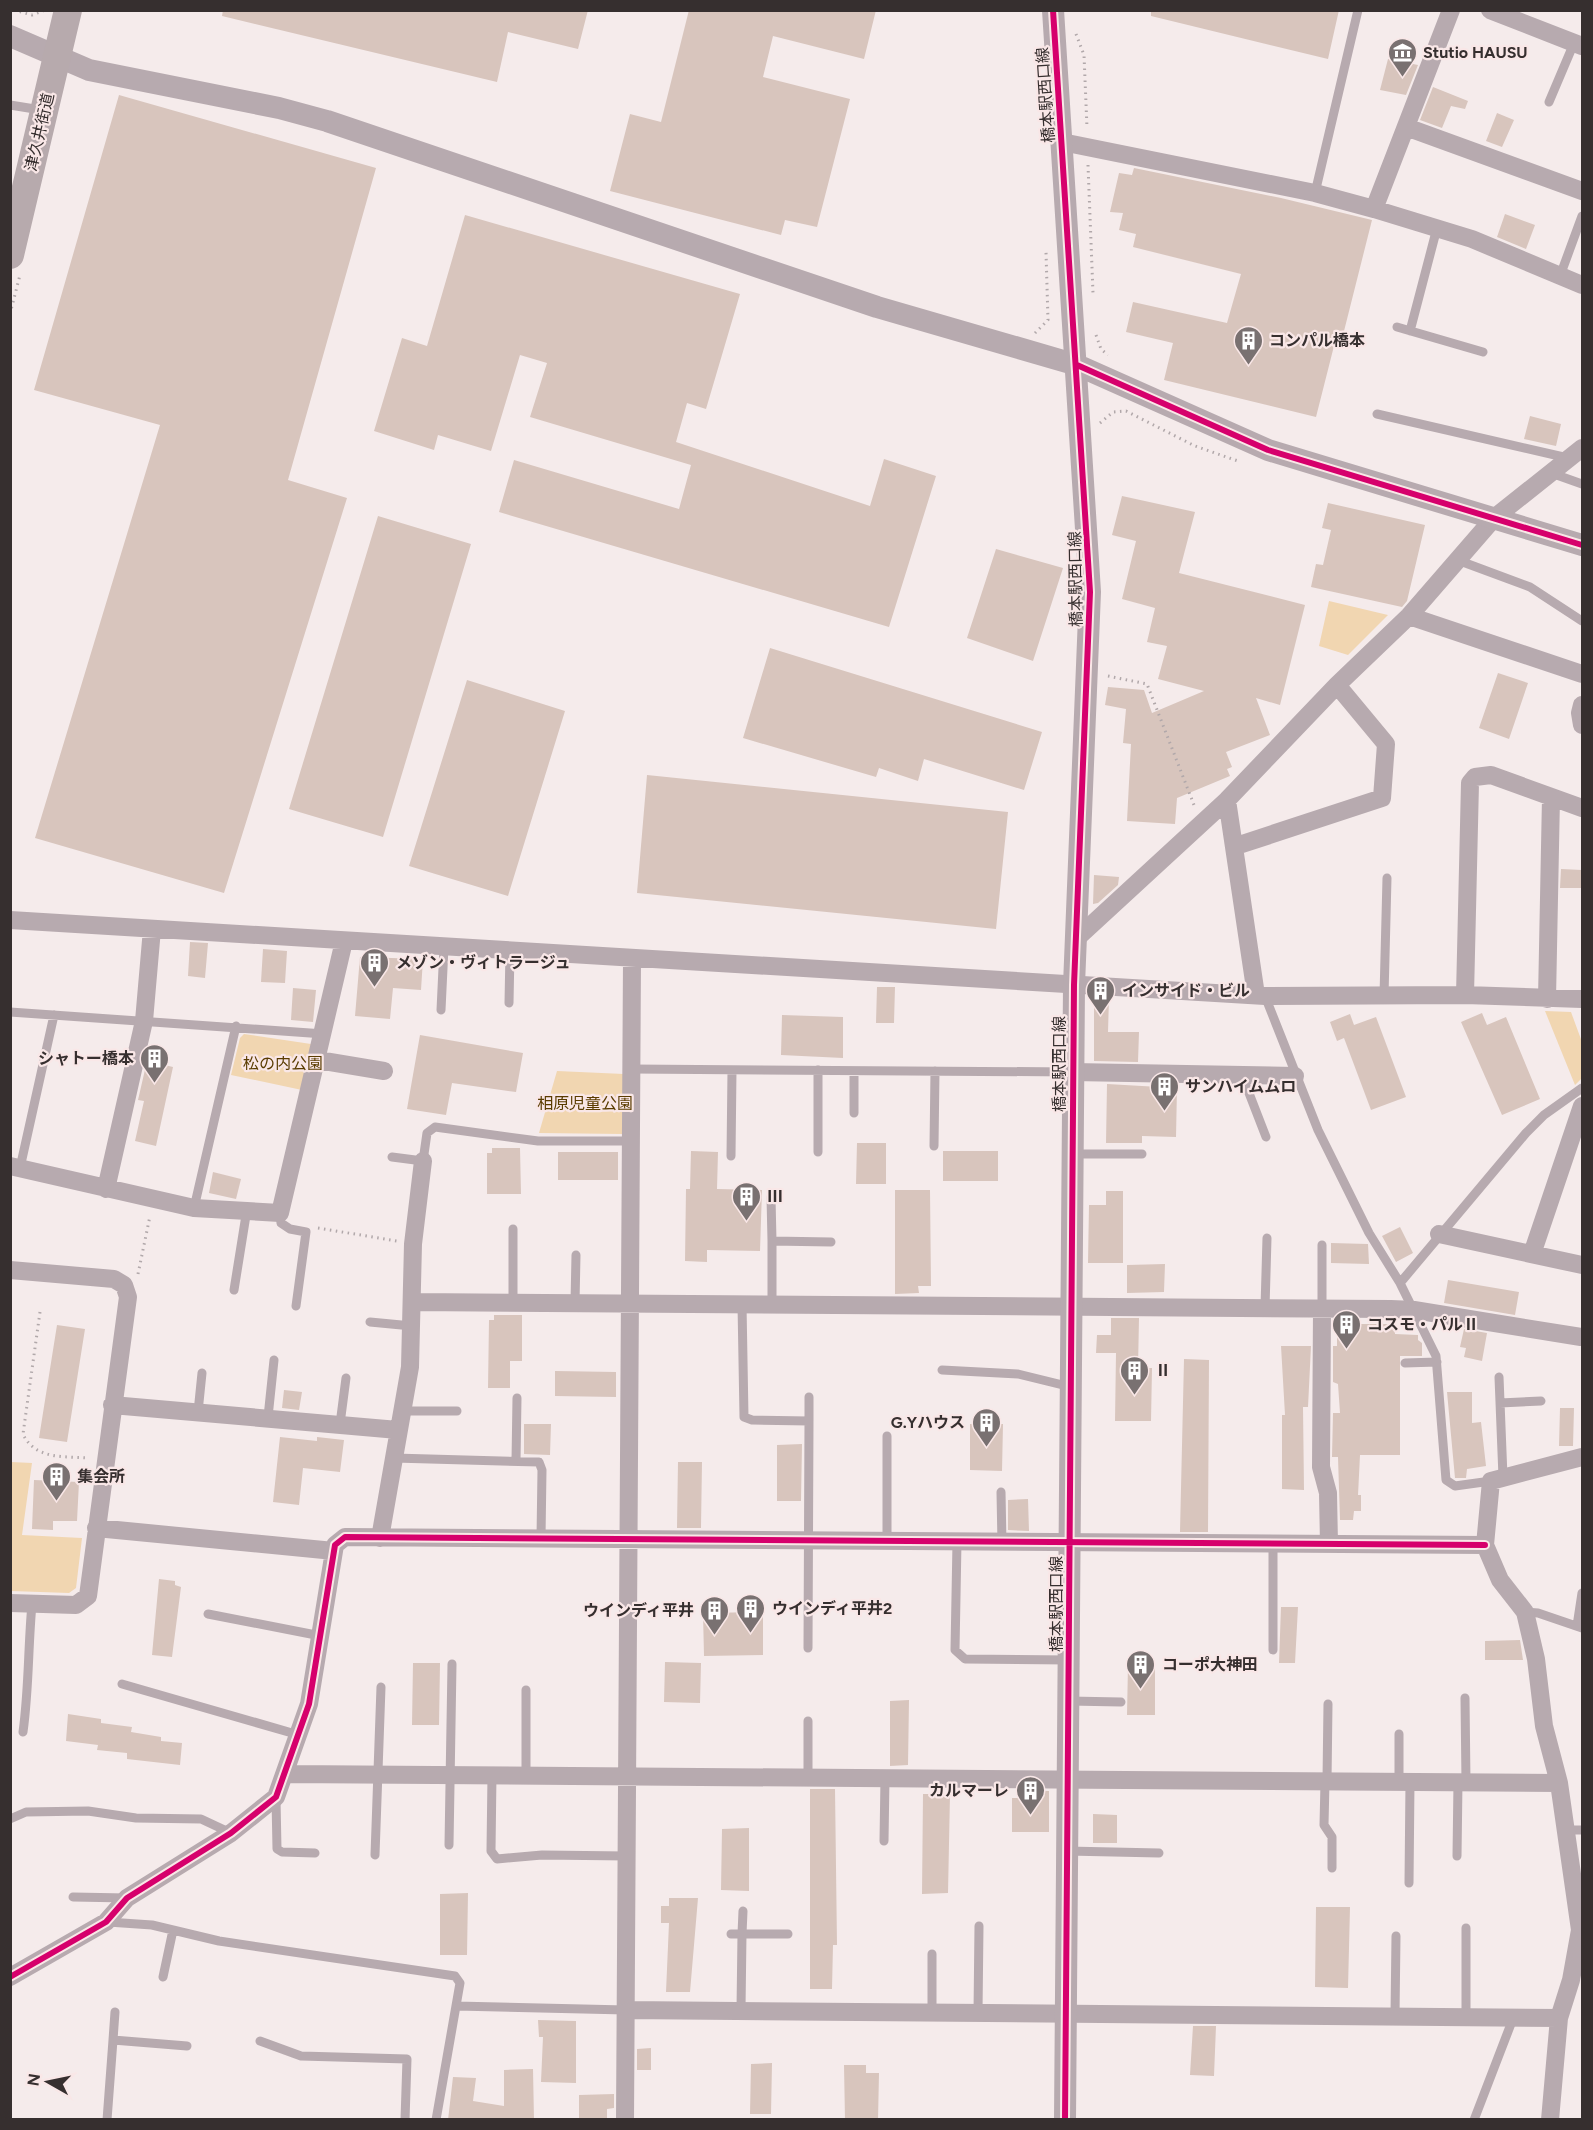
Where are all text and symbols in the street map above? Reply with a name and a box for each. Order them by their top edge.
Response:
museum icon: Stutio HAUSU [1386,36,1418,78]
place label: Stutio HAUSU [1423,43,1528,62]
street label: 橋本駅西口線 [1033,46,1058,144]
street label: 津久井街道 [21,91,58,173]
building icon: コンパル橋本 [1232,324,1264,366]
place label: コンパル橋本 [1269,331,1365,350]
street label: 橋本駅西口線 [1065,531,1086,627]
building icon: メゾン・ヴィトラージュ [359,946,391,988]
place label: メゾン・ヴィトラージュ [396,953,571,972]
building icon: インサイド・ビル [1085,974,1117,1016]
place label: インサイド・ビル [1122,981,1250,1000]
street label: 橋本駅西口線 [1050,1016,1069,1112]
building icon: シャトー橋本 [139,1042,171,1084]
place label: シャトー橋本 [38,1049,134,1068]
park label: 松の内公園 [243,1054,323,1073]
building icon: サンハイムムロ [1148,1070,1180,1112]
place label: サンハイムムロ [1185,1077,1296,1096]
park label: 相原児童公園 [537,1094,633,1113]
building icon: Ⅲ [730,1180,762,1222]
place label: Ⅲ [767,1187,783,1206]
building icon: コスモ・パルⅡ [1330,1308,1362,1350]
place label: コスモ・パルⅡ [1367,1315,1479,1334]
building icon: Ⅱ [1118,1354,1150,1396]
place label: Ⅱ [1155,1361,1171,1380]
building icon: G.Yハウス [970,1406,1002,1448]
place label: G.Yハウス [891,1413,965,1432]
building icon: 集会所 [40,1460,72,1502]
place label: 集会所 [77,1467,125,1486]
street label: 橋本駅西口線 [1047,1556,1066,1652]
building icon: ウインディ平井2 [735,1592,767,1634]
building icon: ウインディ平井 [699,1594,731,1636]
place label: ウインディ平井2 [772,1599,892,1618]
place label: ウインディ平井 [583,1601,694,1620]
building icon: コーポ大神田 [1125,1648,1157,1690]
place label: コーポ大神田 [1162,1655,1258,1674]
building icon: カルマーレ [1014,1774,1046,1816]
place label: カルマーレ [929,1781,1009,1800]
north arrow [18,2052,78,2112]
text: N [23,2072,44,2087]

